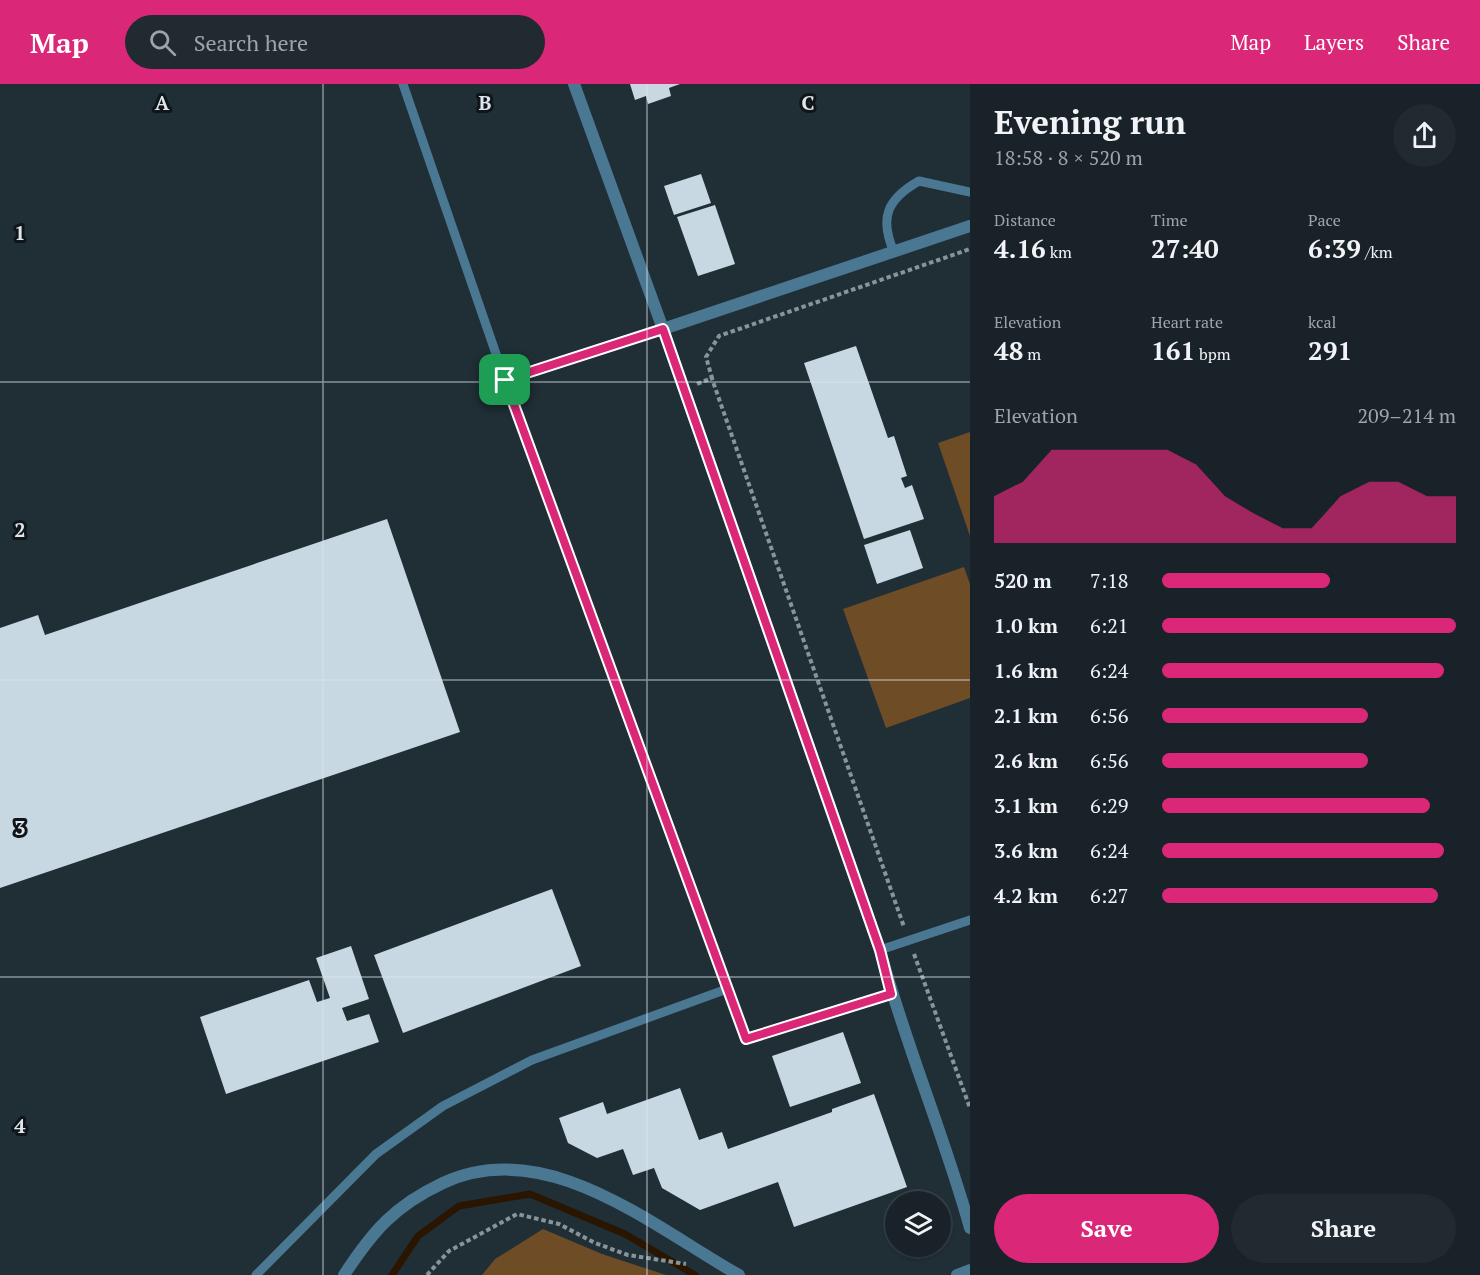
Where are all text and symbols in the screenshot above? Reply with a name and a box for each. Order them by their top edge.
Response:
search box [125,15,545,69]
text: Map [30,24,89,61]
icon: search [146,26,179,59]
text: Search here [194,28,308,57]
text: Map [1230,28,1271,56]
text: Layers [1304,28,1364,56]
text: Share [1397,28,1450,56]
text: A [155,89,170,116]
text: B [479,89,492,116]
text: C [801,89,815,116]
text: Evening run [994,100,1186,143]
button: share [1393,104,1456,167]
text: 18:58 · 8 × 520 m [994,144,1143,171]
text: Distance [994,209,1056,231]
text: Time [1151,209,1188,231]
text: Pace [1308,209,1341,231]
text: 1 [14,219,26,246]
text: 4.16 [994,231,1046,265]
text: 27:40 [1151,231,1219,265]
text: 6:39 [1308,231,1361,265]
text: km [1046,241,1072,263]
text: /km [1361,241,1392,263]
text: Elevation [994,311,1061,333]
text: Heart rate [1151,311,1223,333]
text: kcal [1308,311,1336,333]
text: 48 [994,333,1023,367]
text: 161 [1151,333,1195,367]
text: 291 [1308,333,1352,367]
text: m [1023,343,1041,365]
text: bpm [1195,343,1231,365]
pin [479,354,530,405]
icon: arrive [488,363,521,396]
text: Elevation [994,402,1078,429]
text: 209–214 m [1357,402,1456,429]
text: 2 [14,516,26,543]
text: 520 m [994,567,1052,594]
text: 7:18 [1090,567,1129,594]
text: 1.0 km [994,612,1058,639]
text: 6:21 [1090,612,1129,639]
text: 1.6 km [994,657,1058,684]
text: 6:24 [1090,657,1129,684]
text: 2.1 km [994,702,1058,729]
text: 6:56 [1090,702,1129,729]
text: 2.6 km [994,747,1058,774]
text: 6:56 [1090,747,1129,774]
text: 3.1 km [994,792,1058,819]
text: 6:29 [1090,792,1129,819]
text: 3 [14,814,26,841]
text: 3.6 km [994,837,1058,864]
text: 6:24 [1090,837,1129,864]
text: 4.2 km [994,882,1058,909]
text: 6:27 [1090,882,1129,909]
text: 4 [14,1112,26,1139]
map controls [885,1191,951,1257]
button: layers [885,1191,951,1257]
button: Save [994,1194,1219,1263]
button: Share [1231,1194,1456,1263]

